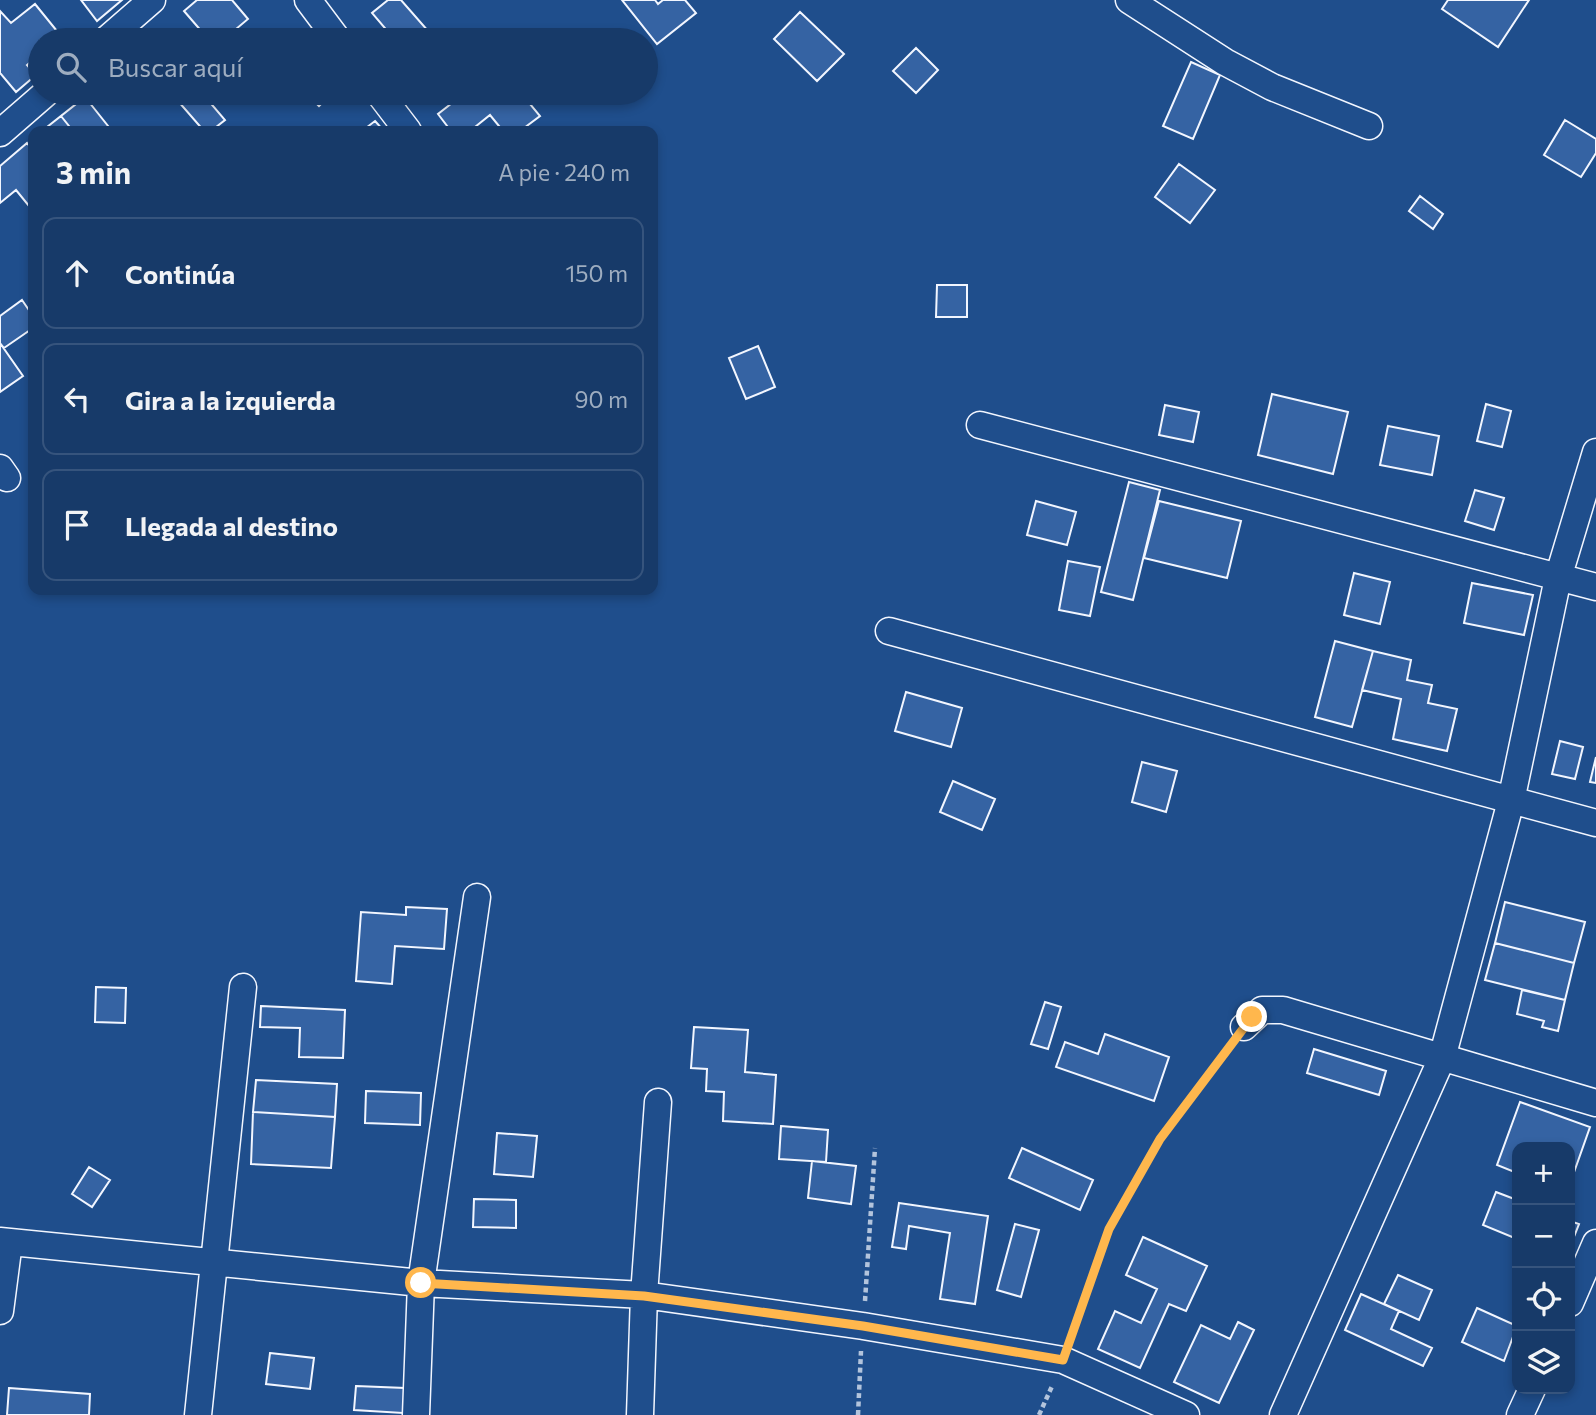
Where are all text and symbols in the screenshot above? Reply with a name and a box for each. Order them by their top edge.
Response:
search box [28,28,658,105]
icon: search [52,48,90,86]
text: Buscar aquí [108,51,243,82]
text: 3 min [56,153,131,190]
text: A pie · 240 m [498,158,630,186]
icon: ahead [58,254,96,292]
text: Continúa [125,258,235,289]
text: 150 m [565,259,628,287]
icon: left [58,380,96,418]
text: Gira a la izquierda [125,384,336,415]
text: 90 m [575,385,628,413]
icon: arrive [58,506,96,544]
text: Llegada al destino [125,510,338,541]
route end [1236,1001,1267,1032]
map controls [1512,1142,1575,1394]
button: + [1512,1142,1575,1205]
button: − [1512,1205,1575,1268]
route start [405,1267,436,1298]
button: locate [1512,1268,1575,1331]
button: layers [1512,1331,1575,1394]

